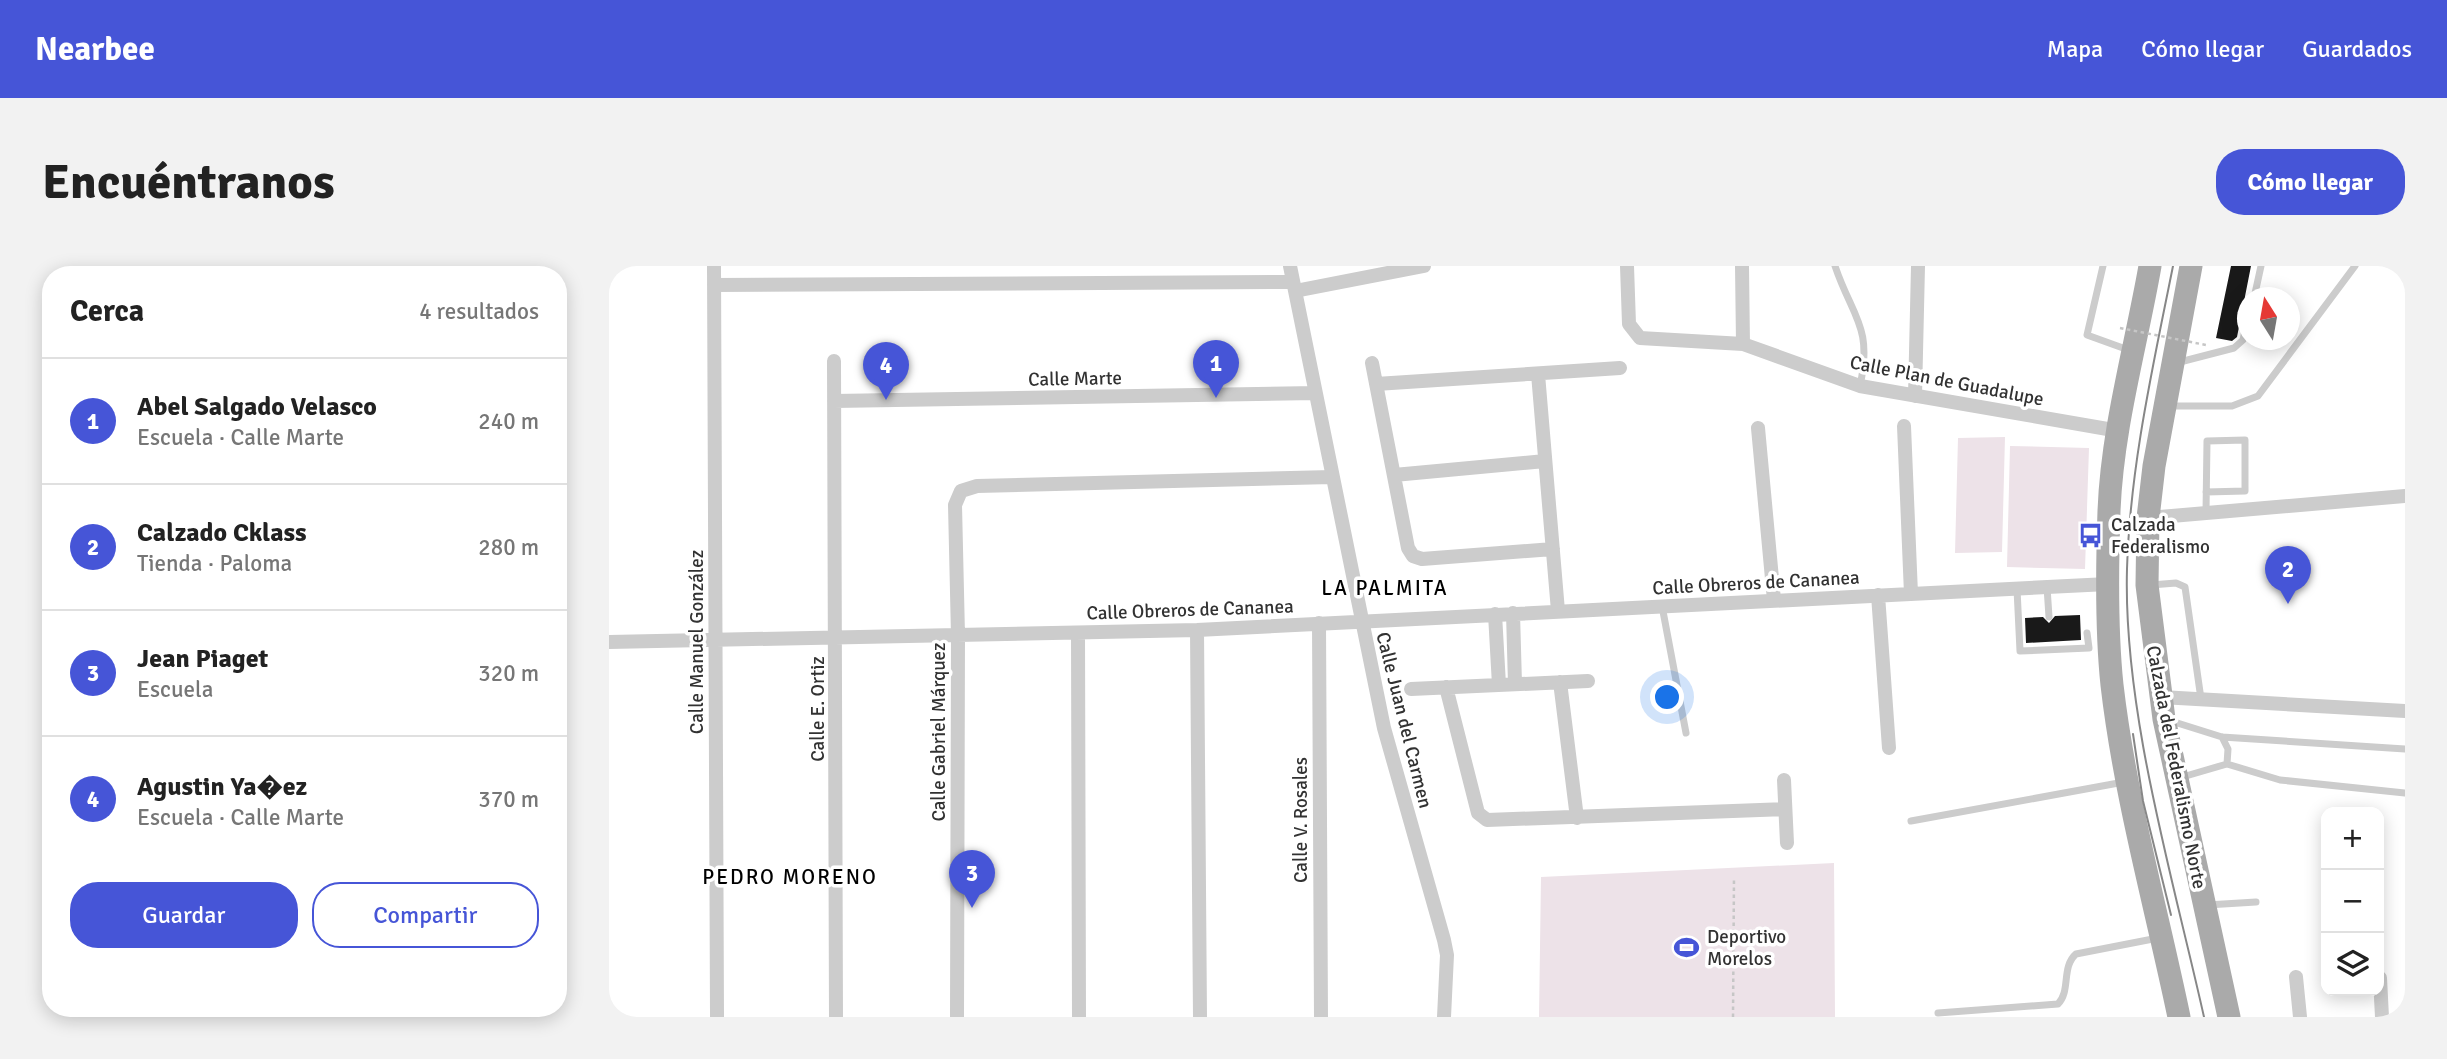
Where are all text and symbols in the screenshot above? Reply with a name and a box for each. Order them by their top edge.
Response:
text: Nearbee [35,29,155,70]
text: Mapa [2047,34,2103,64]
text: Cómo llegar [2141,34,2264,64]
text: Guardados [2302,34,2412,64]
button: Cómo llegar [2216,149,2405,215]
text: Encuéntranos [42,152,335,212]
north arrow [2237,287,2300,350]
text: Cerca [70,293,144,330]
text: 4 resultados [419,297,539,326]
pin: 1 [1193,340,1239,398]
pin: 4 [863,342,909,400]
street label: Calle Plan de Guadalupe [1848,350,2046,412]
street label: Calle Marte [1028,366,1122,392]
text: Abel Salgado Velasco [137,391,377,423]
text: 1 [87,407,99,436]
text: 240 m [478,407,539,436]
text: Escuela · Calle Marte [137,423,344,452]
place label: Calzada Federalismo [2111,513,2210,559]
text: Calzado Cklass [137,517,307,549]
bus stop icon: Calzada Federalismo [2077,521,2105,549]
text: 2 [87,533,99,562]
text: 280 m [478,533,539,562]
pin: 2 [2265,546,2311,604]
text: Tienda · Paloma [137,549,292,578]
street label: Calle Manuel González [685,550,709,734]
street label: Calle Obreros de Cananea [1652,566,1860,600]
district label: LA PALMITA [1321,575,1449,601]
street label: Calle Obreros de Cananea [1086,594,1294,626]
street label: Calle Juan del Carmen [1371,630,1438,811]
street label: Calle Gabriel Márquez [927,642,951,822]
text: Jean Piaget [137,643,268,675]
street label: Calzada del Federalismo Norte [2141,643,2211,891]
street label: Calle E. Ortiz [806,656,830,762]
text: 3 [87,659,99,688]
text: 320 m [478,659,539,688]
text: Escuela [137,675,213,704]
your location [1650,680,1684,714]
street label: Calle V. Rosales [1289,757,1313,883]
text: Agustin Ya�ez [137,771,307,803]
text: 4 [87,785,99,814]
text: 370 m [478,785,539,814]
text: Escuela · Calle Marte [137,803,344,832]
map controls [2321,807,2384,996]
button: + [2321,807,2384,870]
pin: 3 [949,850,995,908]
district label: PEDRO MORENO [702,864,878,890]
button: − [2321,870,2384,933]
button: Guardar [70,882,298,948]
button: Compartir [312,882,539,948]
place label: Deportivo Morelos [1707,925,1786,971]
sports icon: Deportivo Morelos [1673,933,1701,961]
button: layers [2321,933,2384,996]

